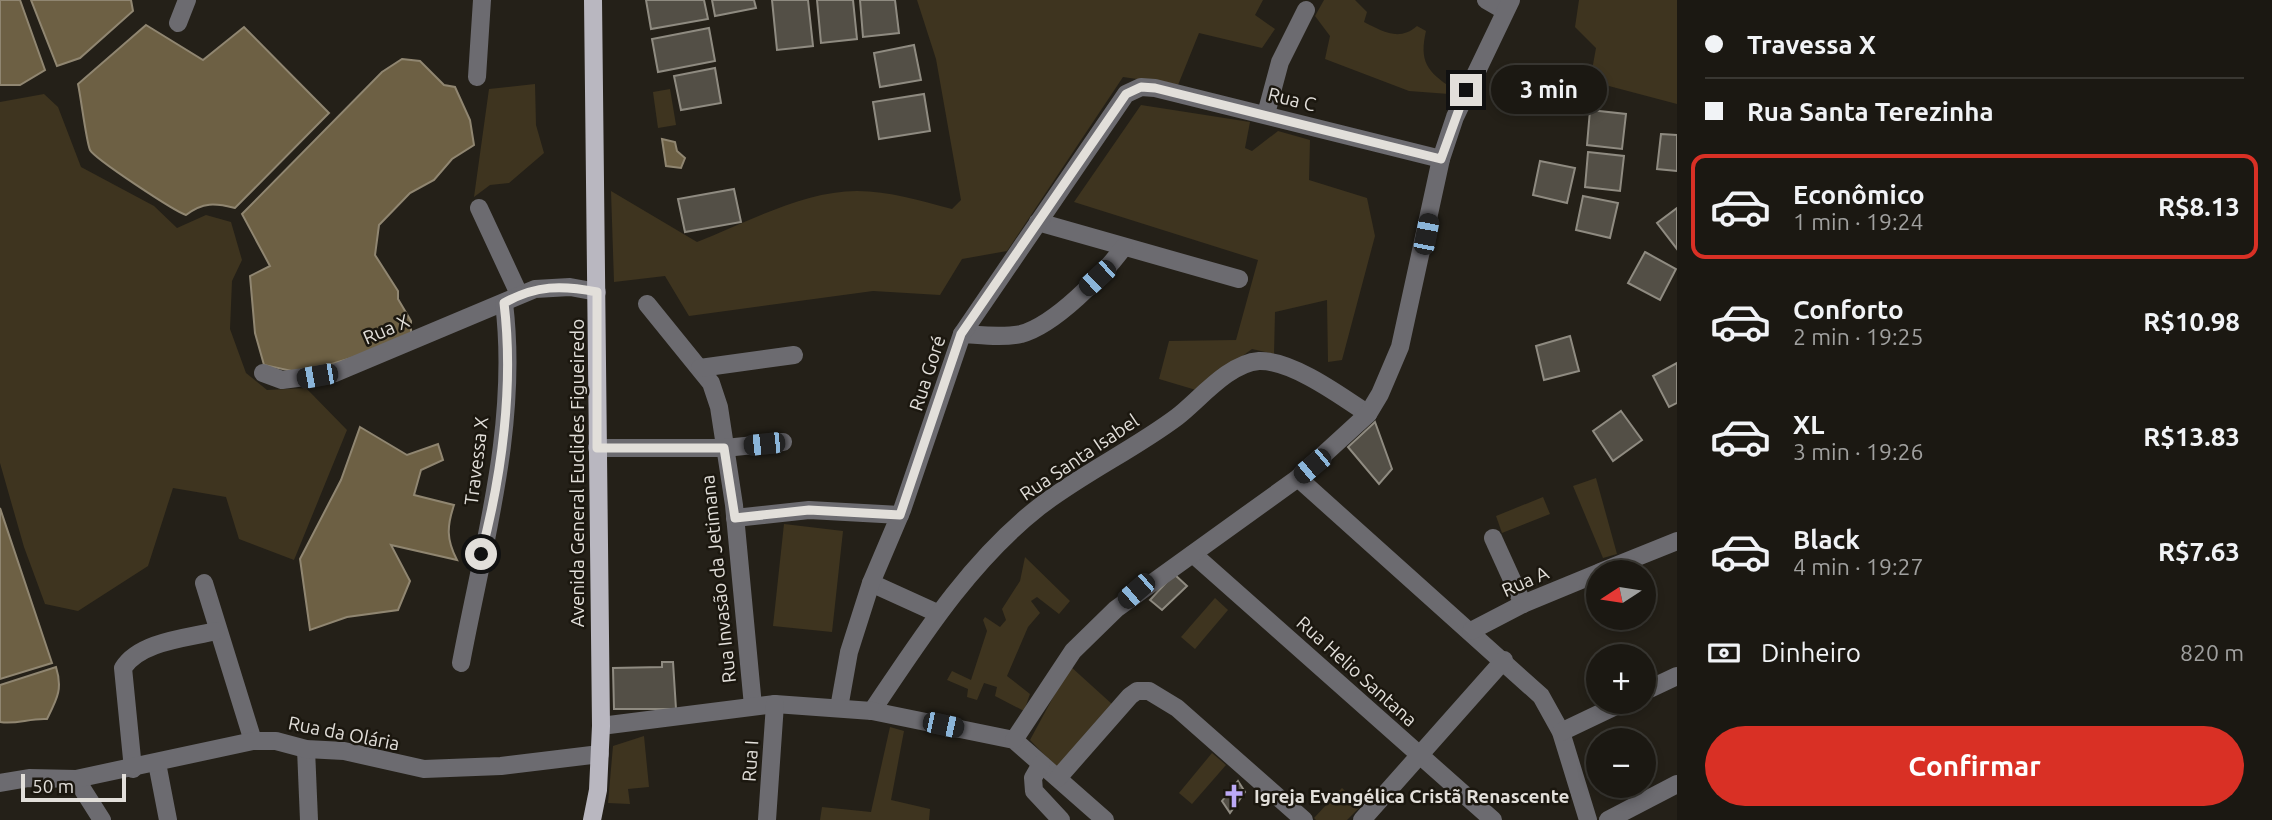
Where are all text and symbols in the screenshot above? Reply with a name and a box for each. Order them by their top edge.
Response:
text: Travessa X [1747,30,1876,59]
callout: 3 min [1490,66,1606,114]
route end [1450,74,1482,106]
text: 3 min [1520,77,1578,102]
street label: Rua C [1266,82,1319,116]
text: Rua Santa Terezinha [1747,97,1994,126]
icon: car [1709,175,1772,238]
text: Econômico [1793,180,1925,209]
text: R$8.13 [2158,192,2240,221]
text: 1 min · 19:24 [1793,209,1924,234]
car [1412,211,1441,257]
car [1075,256,1120,300]
icon: car [1709,290,1772,353]
text: Conforto [1793,295,1904,324]
text: R$10.98 [2143,307,2240,336]
street label: Rua X [359,309,413,349]
street label: Avenida General Euclides Figueiredo [566,319,588,627]
text: 2 min · 19:25 [1793,324,1924,349]
street label: Rua Goré [904,332,950,414]
car [295,362,340,390]
icon: car [1709,405,1772,468]
street label: Rua Santa Isabel [1015,409,1143,505]
text: XL [1793,410,1824,439]
street label: Travessa X [460,415,492,506]
text: R$13.83 [2143,422,2240,451]
car [743,431,786,457]
text: 3 min · 19:26 [1793,439,1924,464]
car [1290,444,1335,488]
street label: Rua Invasão da Jetimana [696,474,740,684]
icon: car [1709,520,1772,583]
text: Black [1793,525,1860,554]
text: R$7.63 [2158,537,2240,566]
route start [465,538,497,570]
text: 4 min · 19:27 [1793,554,1924,579]
north arrow [1586,560,1656,630]
map controls [1586,560,1656,798]
street label: Rua A [1498,561,1553,601]
car [1114,569,1159,613]
street label: Rua Helio Santana [1292,611,1422,731]
icon: cash [1705,634,1743,672]
text: Dinheiro [1761,638,1861,667]
text: 820 m [2180,640,2244,665]
button: + [1586,644,1656,714]
car [921,710,966,740]
street label: Rua da Olária [286,711,402,755]
button: Confirmar [1705,726,2244,806]
button: − [1586,728,1656,798]
street label: Rua I [738,739,762,783]
scale bar [21,771,126,803]
text: 50 m [32,775,74,797]
church icon: Igreja Evangélica Cristã Renascente [1220,782,1248,810]
place label: Igreja Evangélica Cristã Renascente [1254,785,1570,807]

